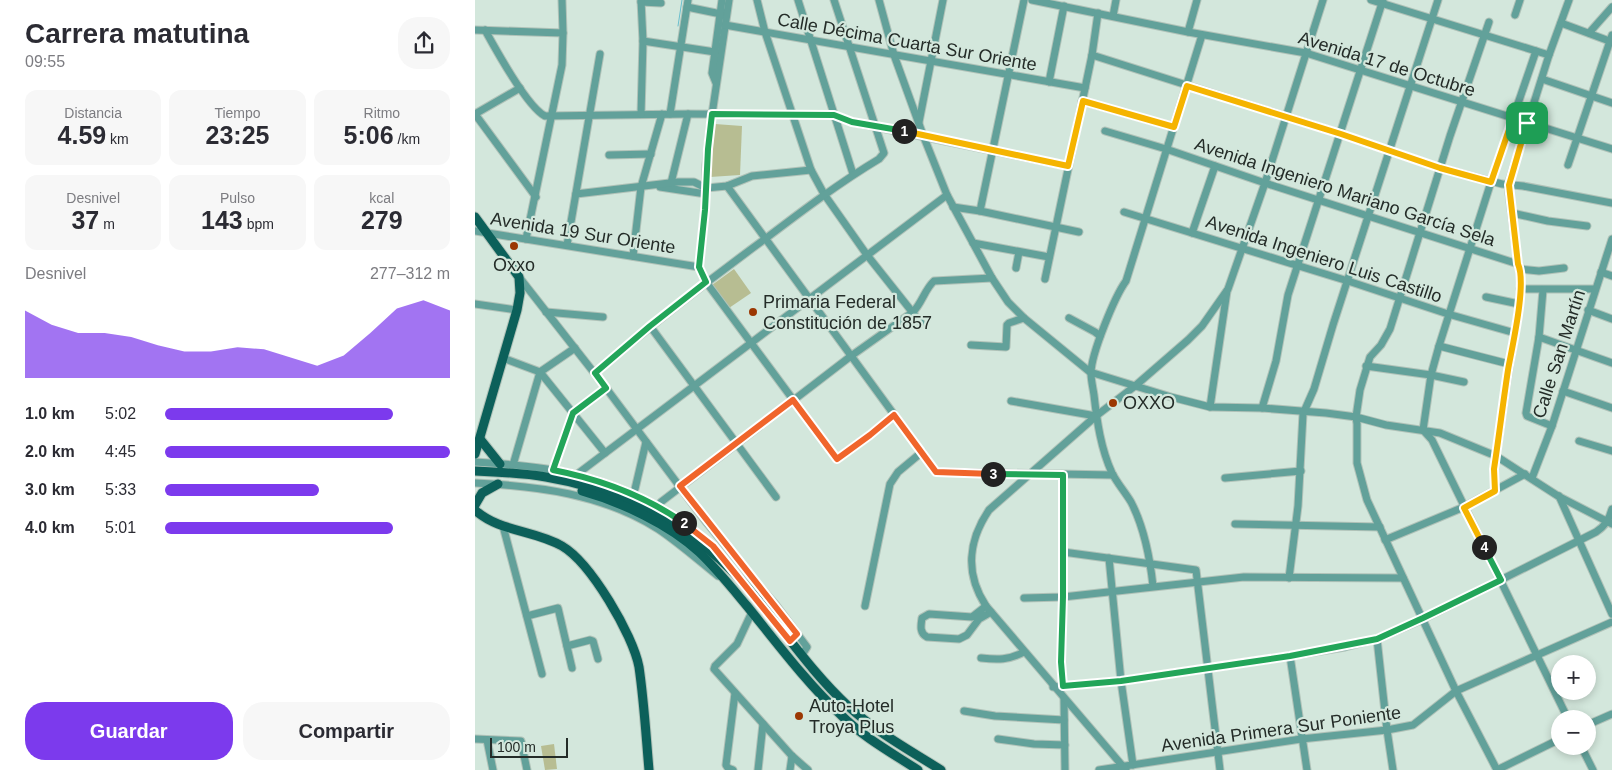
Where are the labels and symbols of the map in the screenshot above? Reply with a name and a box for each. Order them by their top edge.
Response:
street label: Calle Décima Cuarta Sur Oriente [776,9,1038,75]
street label: Avenida 17 de Octubre [1296,28,1478,100]
pin [1506,102,1548,144]
pin: 1 [891,118,917,144]
street label: Avenida Ingeniero Mariano García Sela [1192,134,1499,250]
street label: Avenida 19 Sur Oriente [489,209,677,257]
street label: Avenida Ingeniero Luis Castillo [1204,211,1444,307]
marker: Oxxo [508,240,520,252]
place label: Oxxo [493,255,535,275]
street label: Calle San Martín [1529,287,1589,421]
place label: Primaria Federal Constitución de 1857 [763,292,932,333]
marker: Primaria Federal Constitución de 1857 [747,306,759,318]
place label: OXXO [1123,393,1175,413]
marker: OXXO [1107,397,1119,409]
pin: 3 [981,462,1005,486]
pin: 2 [671,510,697,536]
pin: 4 [1471,534,1497,560]
place label: Auto-Hotel Troya Plus [809,696,894,737]
street label: Avenida Primera Sur Poniente [1160,702,1402,756]
marker: Auto-Hotel Troya Plus [793,710,805,722]
scale bar [490,735,567,758]

